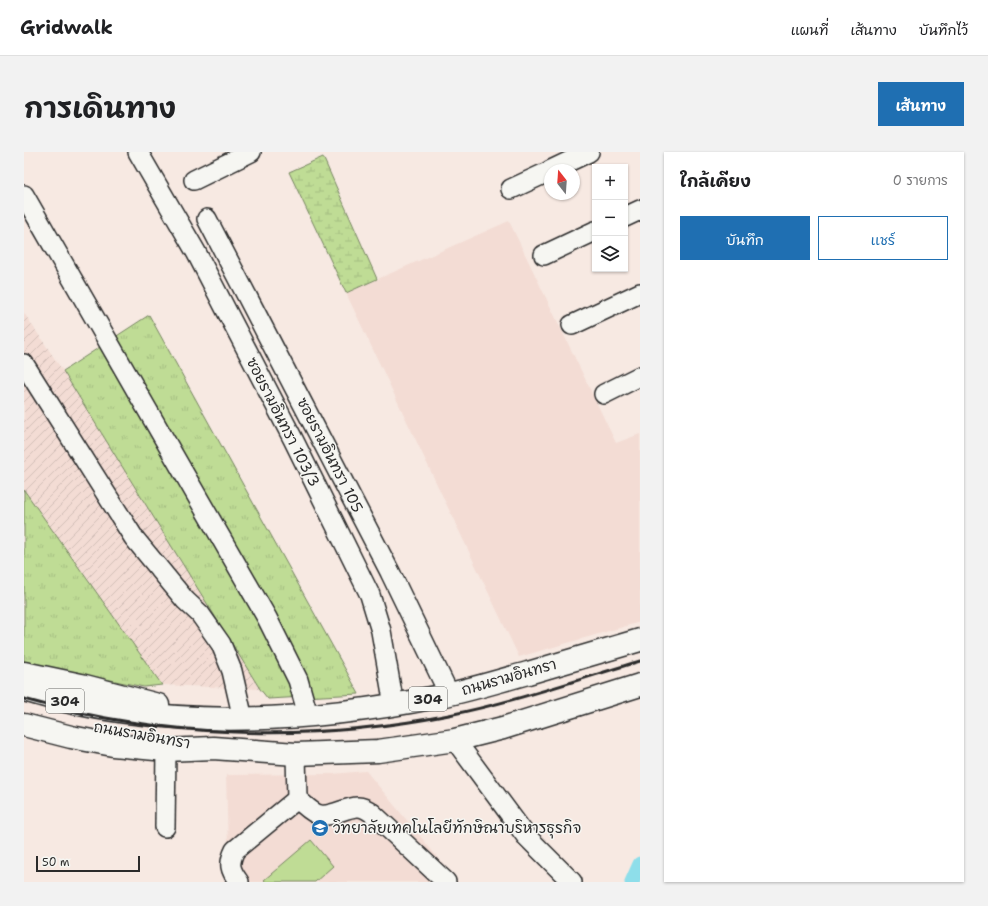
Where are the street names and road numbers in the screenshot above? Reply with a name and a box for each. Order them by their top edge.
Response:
street label: ซอยรามอินทรา 103/3 [242,354,324,490]
street label: ซอยรามอินทรา 105 [292,394,368,516]
street label: ถนนรามอินทรา [459,654,559,700]
road number: 304 [409,687,447,711]
road number: 304 [46,689,84,713]
street label: ถนนรามอินทรา [92,717,192,753]

